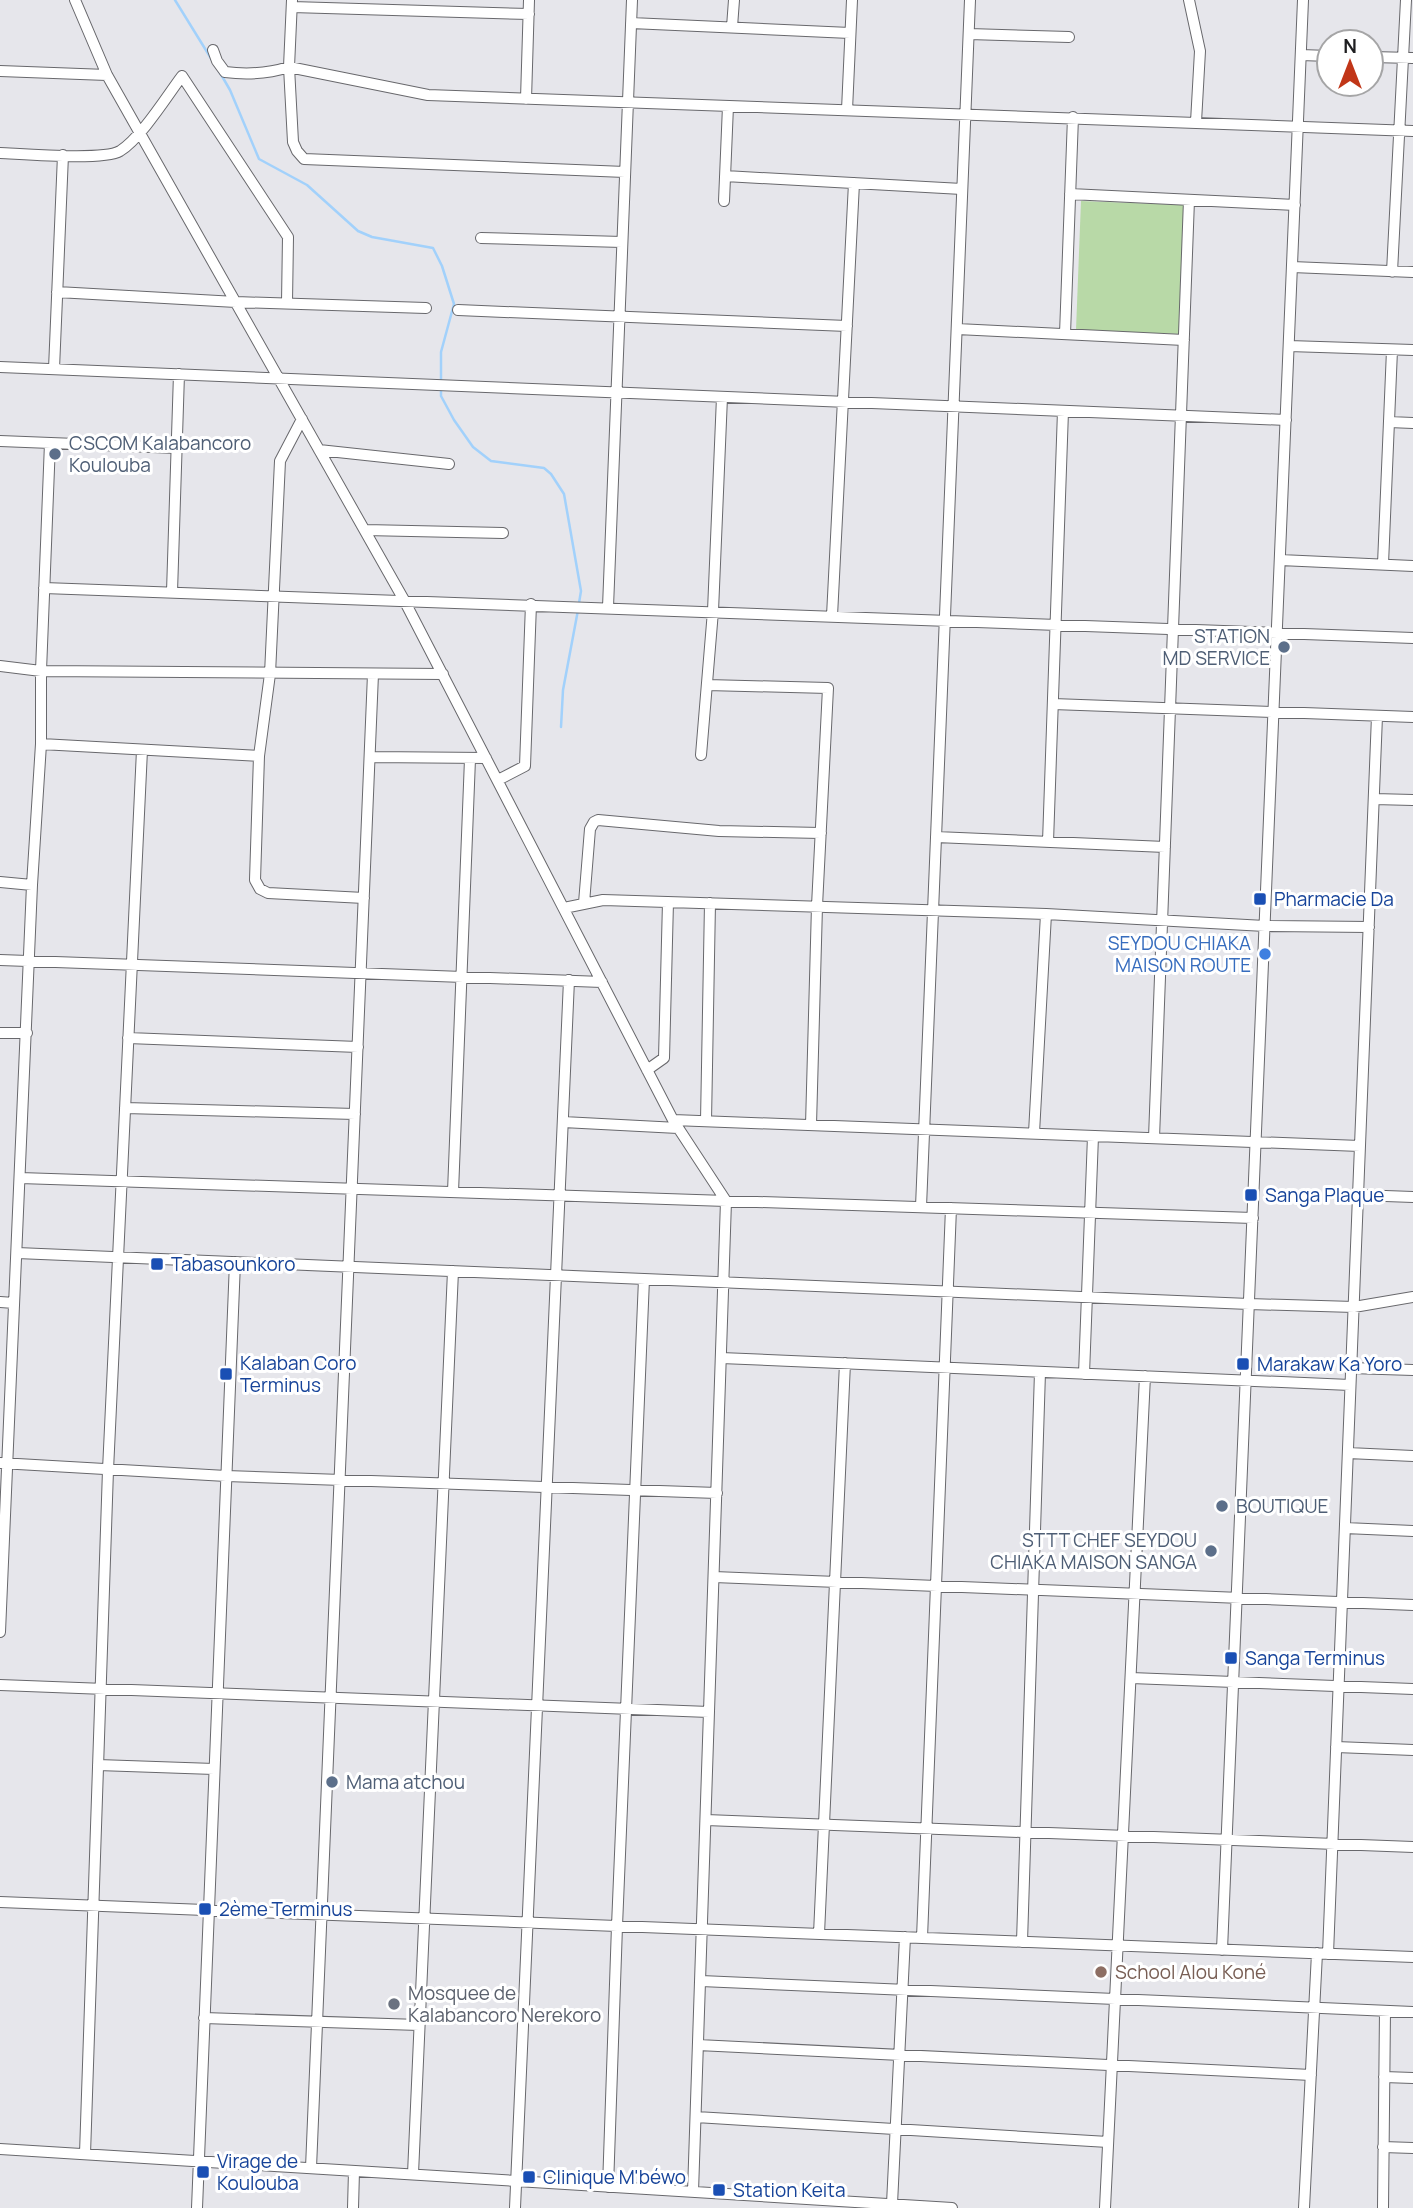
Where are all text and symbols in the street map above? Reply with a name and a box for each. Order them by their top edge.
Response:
north arrow [1315,28,1385,98]
text: N [1343,33,1357,59]
place label: CSCOM Kalabancoro Koulouba [69,430,251,478]
marker: CSCOM Kalabancoro Koulouba [47,446,63,462]
place label: STATION MD SERVICE [1163,623,1270,671]
marker: STATION MD SERVICE [1276,639,1292,655]
place label: Pharmacie Da [1274,886,1394,912]
marker: Pharmacie Da [1252,891,1268,907]
place label: SEYDOU CHIAKA MAISON ROUTE [1108,930,1251,978]
marker: SEYDOU CHIAKA MAISON ROUTE [1257,946,1273,962]
place label: Sanga Plaque [1265,1182,1384,1208]
marker: Sanga Plaque [1243,1187,1259,1203]
place label: Tabasounkoro [171,1251,296,1277]
marker: Tabasounkoro [149,1256,165,1272]
place label: Kalaban Coro Terminus [240,1350,356,1398]
place label: Marakaw Ka Yoro [1257,1351,1402,1377]
marker: Marakaw Ka Yoro [1235,1356,1251,1372]
marker: Kalaban Coro Terminus [218,1366,234,1382]
place label: BOUTIQUE [1236,1493,1328,1519]
marker: BOUTIQUE [1214,1498,1230,1514]
place label: STTT CHEF SEYDOU CHIAKA MAISON SANGA [990,1527,1197,1575]
marker: STTT CHEF SEYDOU CHIAKA MAISON SANGA [1203,1543,1219,1559]
place label: Sanga Terminus [1245,1645,1385,1671]
marker: Sanga Terminus [1223,1650,1239,1666]
place label: Mama atchou [346,1769,465,1795]
marker: Mama atchou [324,1774,340,1790]
place label: 2ème Terminus [219,1896,352,1922]
marker: 2ème Terminus [197,1901,213,1917]
place label: School Alou Koné [1115,1959,1266,1985]
marker: School Alou Koné [1093,1964,1109,1980]
place label: Mosquee de Kalabancoro Nerekoro [408,1980,601,2028]
marker: Mosquee de Kalabancoro Nerekoro [386,1996,402,2012]
place label: Virage de Koulouba [217,2148,299,2196]
marker: Virage de Koulouba [195,2164,211,2180]
place label: Clinique M'béwo [543,2164,686,2190]
marker: Clinique M'béwo [521,2169,537,2185]
place label: Station Keita [733,2177,845,2203]
marker: Station Keita [711,2182,727,2198]

